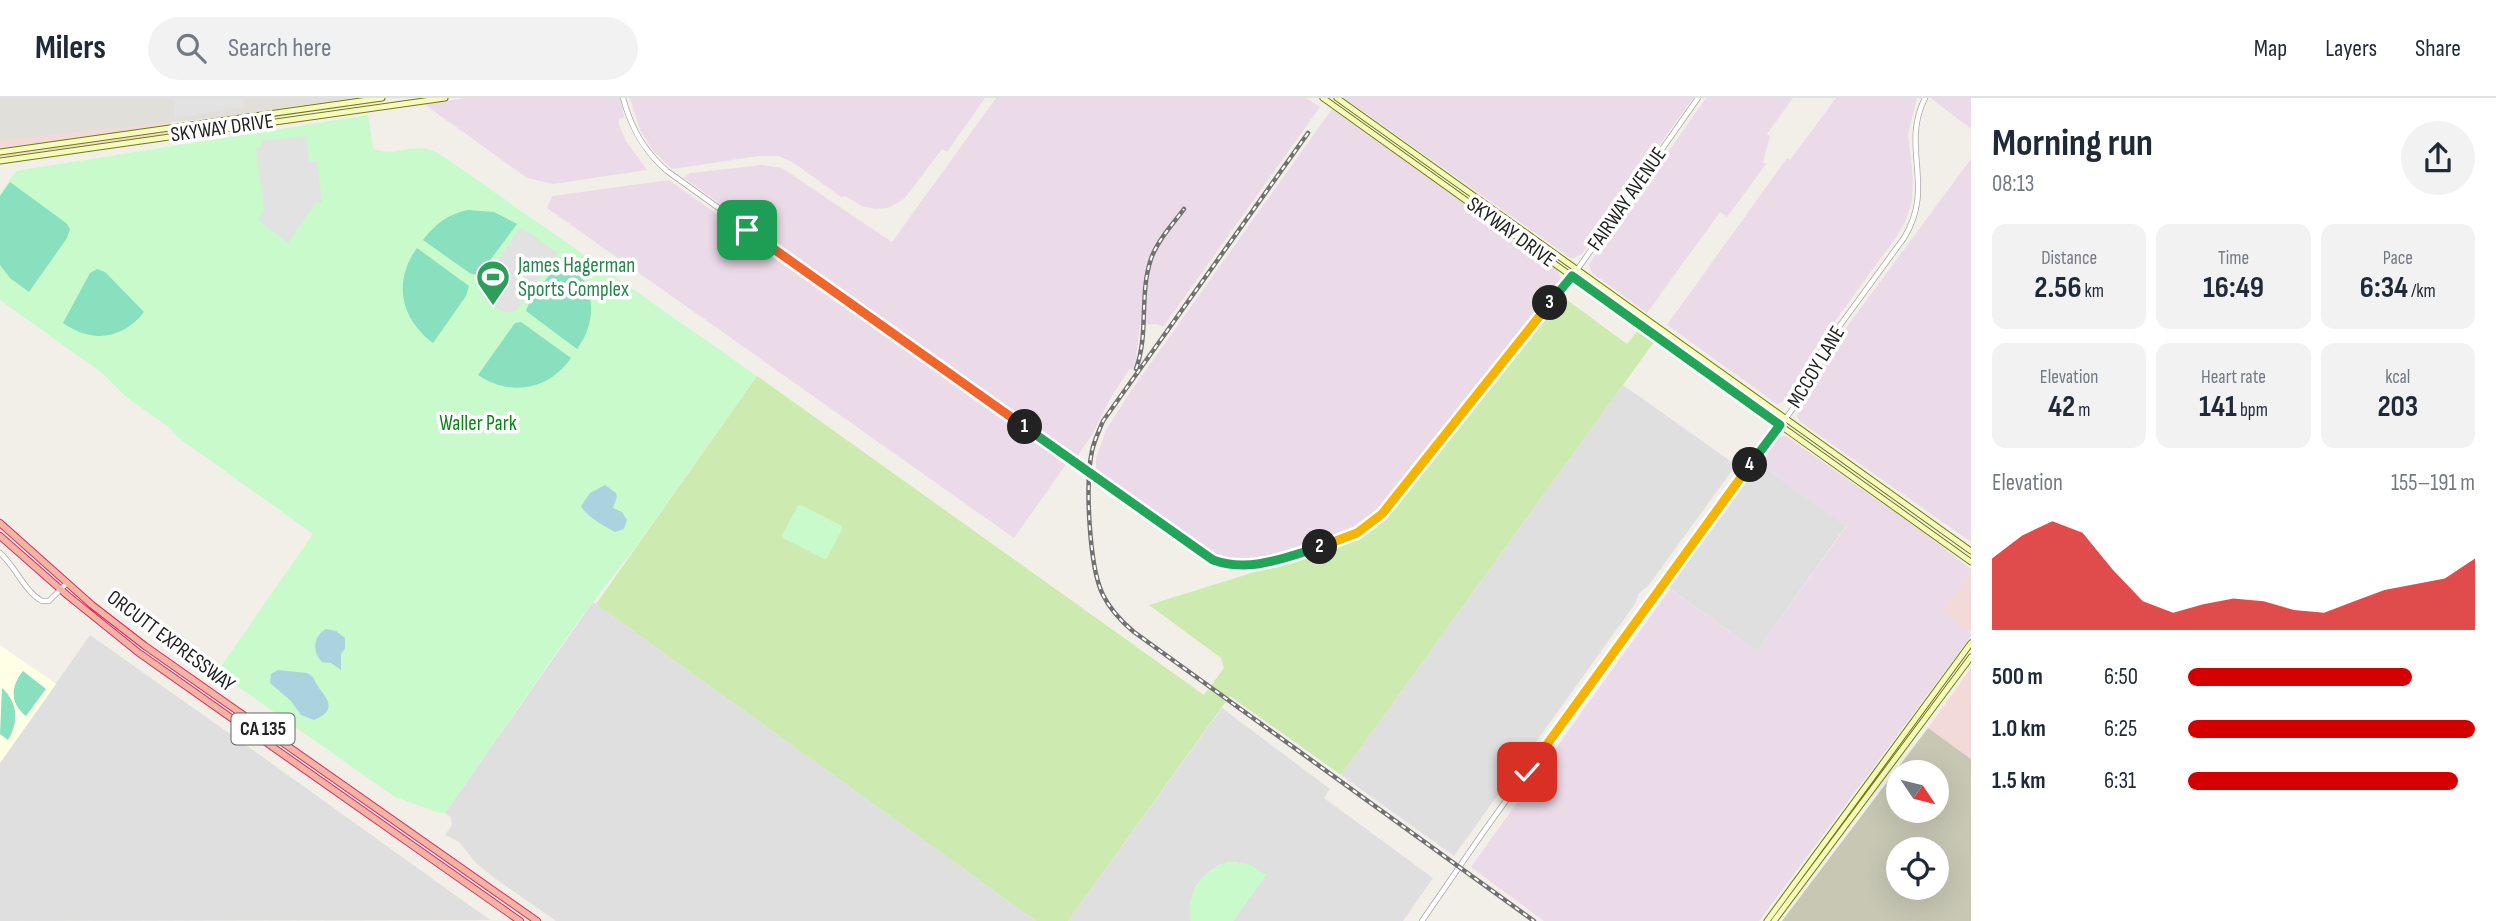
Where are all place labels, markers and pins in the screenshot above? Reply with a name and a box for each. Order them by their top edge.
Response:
pin [717,200,777,260]
place label: James Hagerman Sports Complex [517,253,635,302]
sports icon: James Hagerman Sports Complex [474,258,512,307]
pin: 3 [1532,286,1568,320]
pin: 1 [1007,410,1042,444]
pin: 4 [1732,448,1768,482]
pin: 2 [1302,530,1338,564]
pin [1497,742,1557,802]

